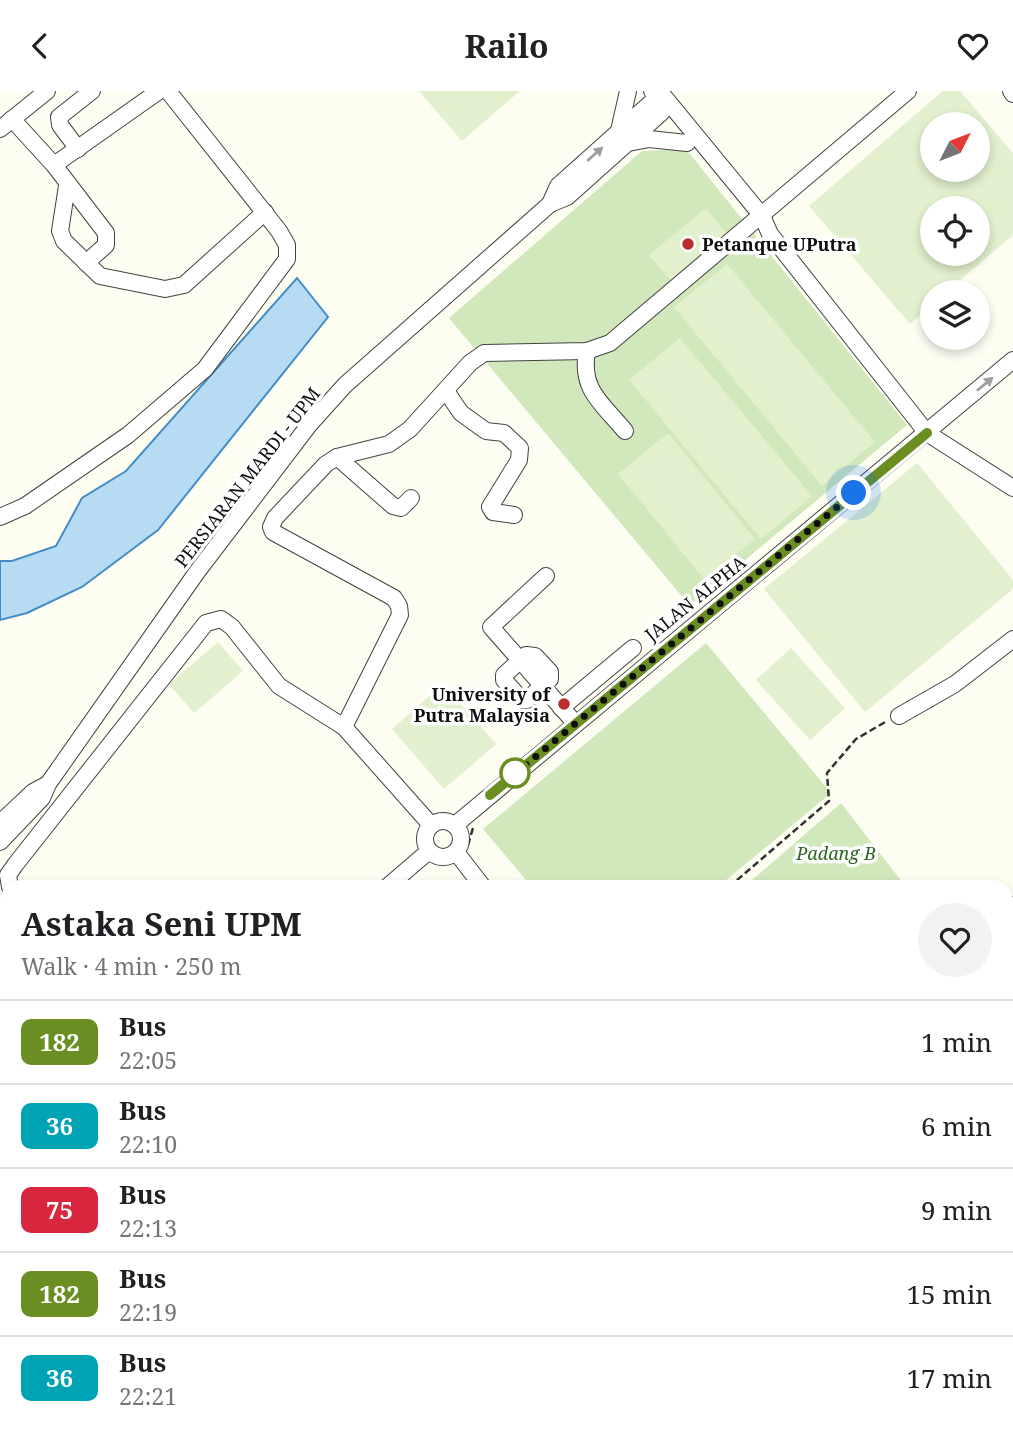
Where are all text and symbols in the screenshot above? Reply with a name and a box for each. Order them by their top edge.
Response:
text: Railo [464,24,549,67]
icon: back [21,27,59,65]
icon: heart [954,27,992,65]
north arrow [920,112,990,182]
map controls [920,112,990,350]
one-way arrow [586,146,604,162]
button: locate [920,196,990,266]
place label: Petanque UPutra [702,232,857,256]
marker: Petanque UPutra [680,236,696,252]
button: layers [920,280,990,350]
one-way arrow [976,377,993,392]
street label: PERSIARAN MARDI - UPM [169,382,325,572]
your location [836,475,871,510]
street label: JALAN ALPHA [639,550,751,647]
place label: University of Putra Malaysia [414,682,552,727]
marker: University of Putra Malaysia [556,696,572,712]
unlabelled marker [500,758,530,788]
park label: Padang B [795,841,876,865]
text: Astaka Seni UPM [21,901,302,946]
button: heart [918,903,992,977]
text: Walk · 4 min · 250 m [21,950,241,982]
text: Bus [119,1008,166,1044]
text: 1 min [921,1024,992,1060]
text: 182 [39,1025,80,1058]
text: 22:05 [119,1044,177,1076]
text: Bus [119,1092,166,1128]
text: 6 min [921,1108,992,1144]
text: 36 [46,1109,73,1142]
text: 22:10 [119,1128,177,1160]
text: Bus [119,1176,166,1212]
text: 9 min [921,1192,992,1228]
text: 75 [46,1193,73,1226]
text: 22:13 [119,1212,177,1244]
text: Bus [119,1260,166,1296]
text: 15 min [907,1276,992,1312]
text: 182 [39,1277,80,1310]
text: 22:19 [119,1296,177,1328]
text: Bus [119,1344,166,1380]
text: 17 min [907,1360,992,1396]
text: 36 [46,1361,73,1394]
text: 22:21 [119,1380,177,1412]

